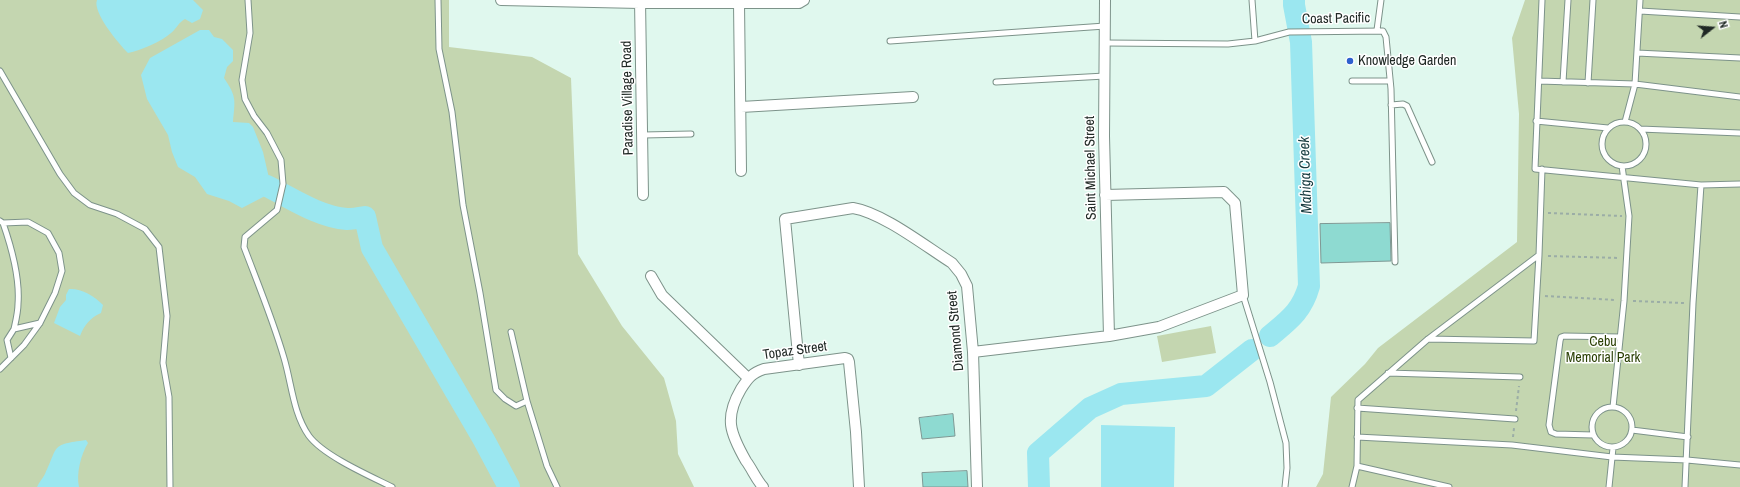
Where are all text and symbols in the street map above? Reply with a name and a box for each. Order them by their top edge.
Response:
north arrow [1692,8,1732,48]
street label: Coast Pacific [1302,10,1370,28]
text: N [1716,19,1731,30]
street label: Paradise Village Road [619,41,637,155]
place label: Knowledge Garden [1358,53,1456,69]
marker: Knowledge Garden [1345,56,1355,66]
street label: Saint Michael Street [1082,116,1100,220]
water label: Mahiga Creek [1296,136,1316,214]
street label: Diamond Street [944,290,968,372]
park label: Cebu Memorial Park [1566,334,1640,366]
street label: Topaz Street [762,338,828,364]

